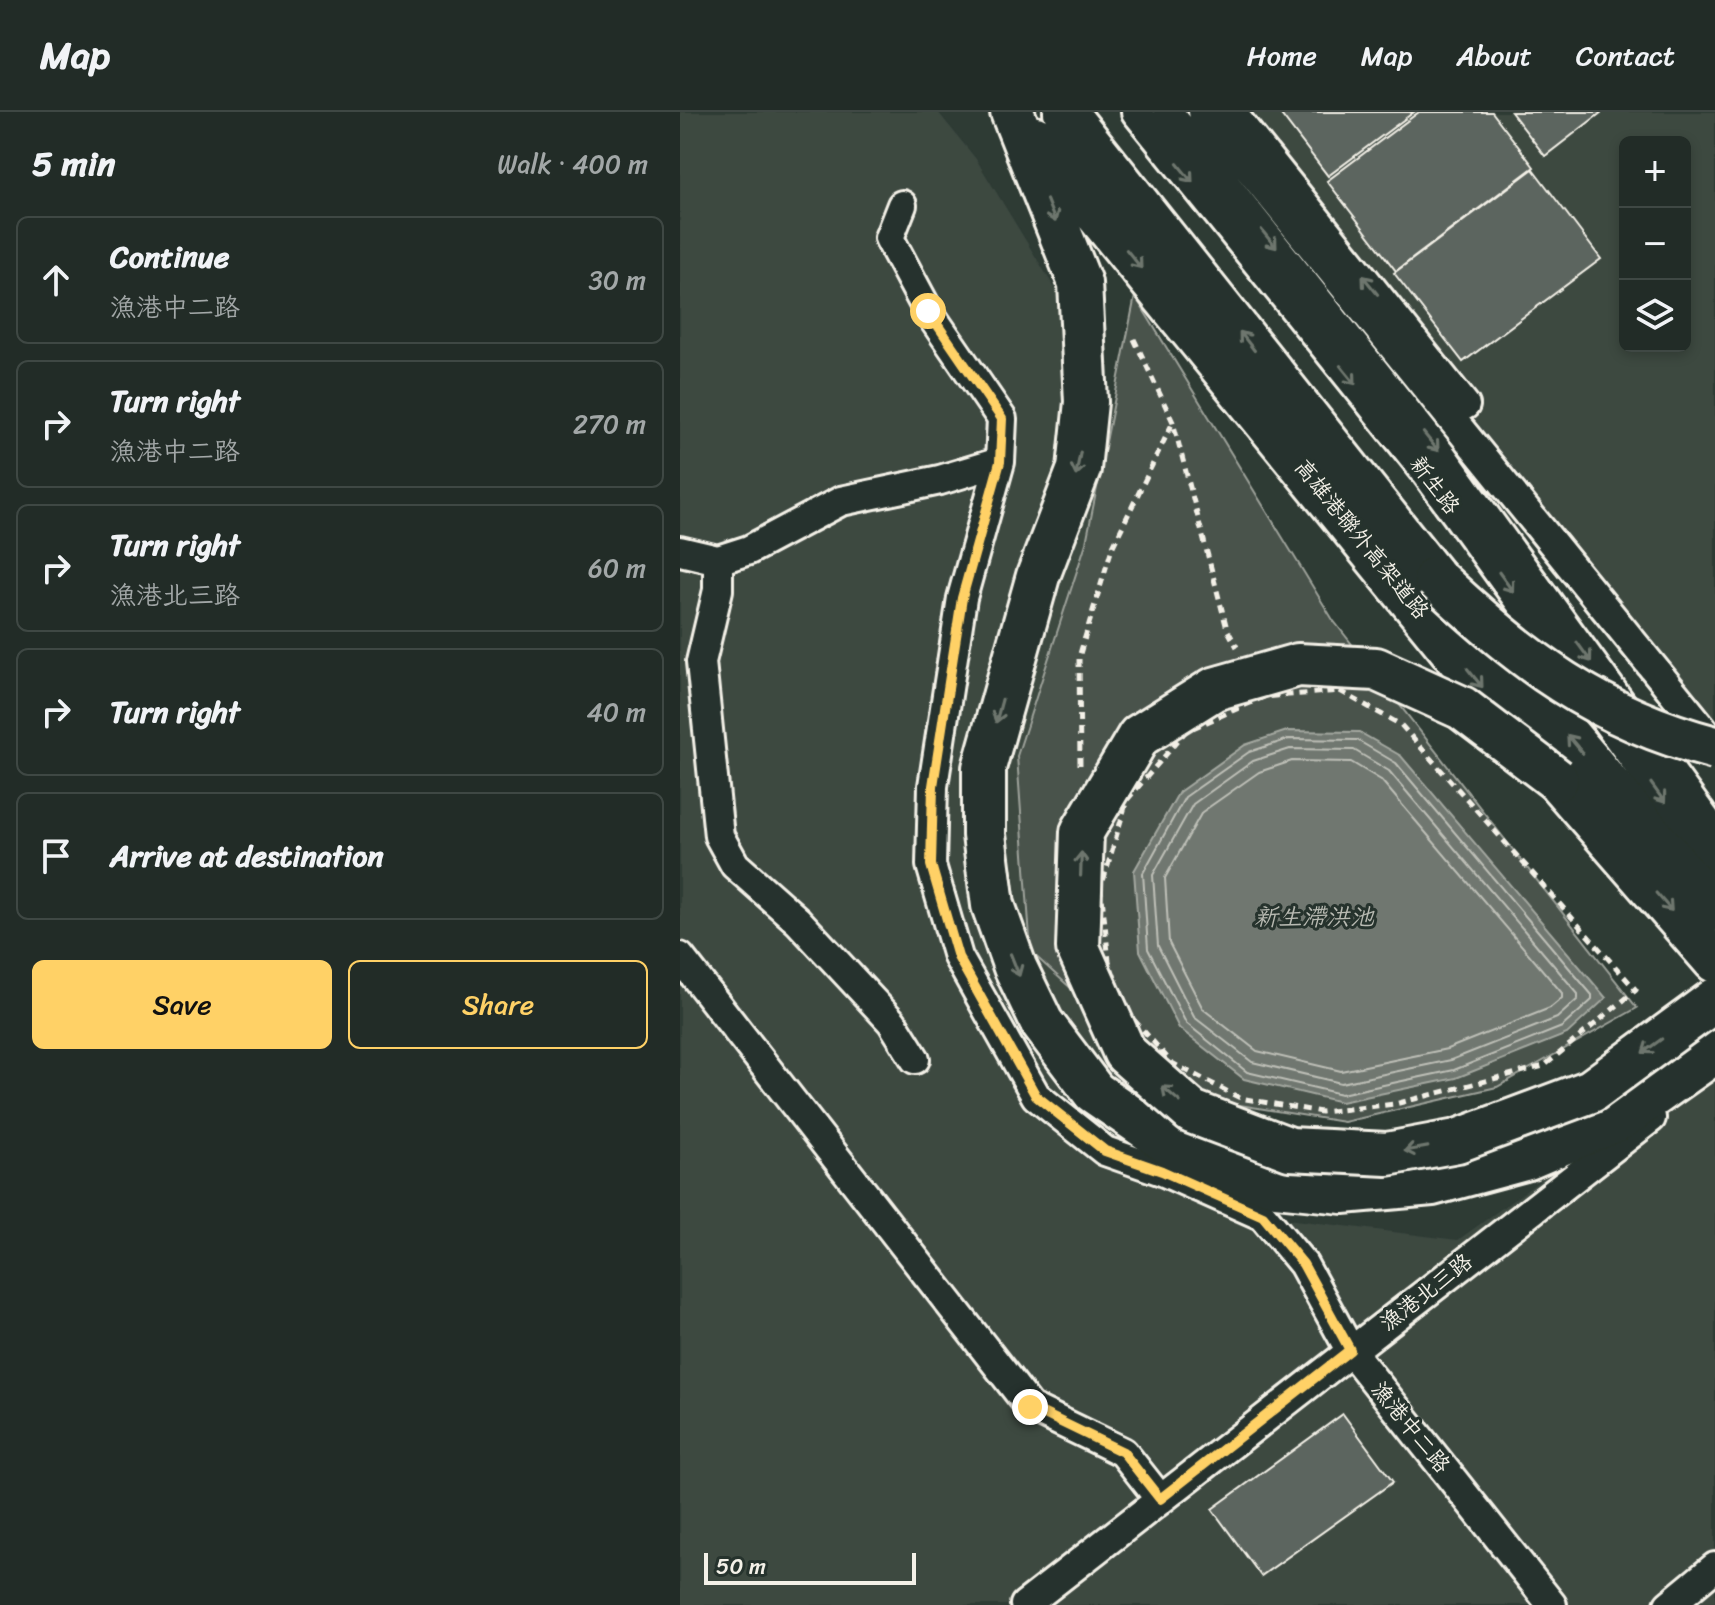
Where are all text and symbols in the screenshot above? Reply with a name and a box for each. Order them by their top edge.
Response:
text: Map [40,22,110,89]
text: Home [1247,31,1317,80]
text: Map [1361,31,1412,80]
text: About [1456,31,1532,80]
text: Contact [1576,31,1675,80]
text: 5 min [32,134,115,194]
map controls [1619,136,1691,352]
button: + [1619,136,1691,208]
text: Walk · 400 m [497,141,648,187]
one-way arrow [1176,162,1194,183]
one-way arrow [1045,198,1059,223]
button: − [1619,208,1691,280]
one-way arrow [1260,228,1277,249]
text: Continue [110,230,229,284]
one-way arrow [1125,249,1143,269]
text: 30 m [589,257,646,303]
icon: ahead [34,258,78,302]
one-way arrow [1361,275,1378,296]
button: layers [1619,280,1691,352]
text: 漁港中二路 [110,284,240,330]
route start [910,293,946,329]
one-way arrow [1238,331,1256,352]
one-way arrow [1340,364,1357,385]
text: Turn right [110,374,240,428]
text: 270 m [573,401,646,447]
icon: right [34,402,78,446]
text: 漁港中二路 [110,428,240,474]
one-way arrow [1422,431,1439,452]
street label: 新生路 [1400,447,1470,523]
street label: 高雄港聯外高架道路 [1285,450,1439,628]
one-way arrow [1070,451,1085,477]
text: Turn right [110,518,240,572]
text: 60 m [588,545,646,591]
icon: right [34,546,78,590]
one-way arrow [1497,571,1514,592]
text: 漁港北三路 [110,572,240,618]
one-way arrow [1576,641,1592,663]
one-way arrow [1466,667,1484,688]
text: Turn right [110,685,240,739]
text: 40 m [587,689,646,735]
icon: right [34,690,78,734]
one-way arrow [990,698,1005,724]
one-way arrow [1566,734,1584,754]
one-way arrow [1650,781,1666,803]
text: Arrive at destination [110,829,384,883]
icon: arrive [34,834,78,878]
one-way arrow [1073,851,1089,878]
one-way arrow [1654,891,1672,912]
water label: 新生滯洪池 [1254,896,1375,938]
one-way arrow [1009,952,1023,977]
button: Save [32,960,332,1049]
button: Share [348,960,648,1049]
one-way arrow [1642,1037,1663,1054]
one-way arrow [1161,1085,1181,1103]
one-way arrow [1404,1142,1430,1157]
street label: 漁港北三路 [1371,1243,1481,1341]
street label: 漁港中二路 [1361,1372,1461,1482]
route end [1012,1389,1048,1425]
text: 50 m [716,1547,766,1586]
scale bar [704,1549,916,1585]

